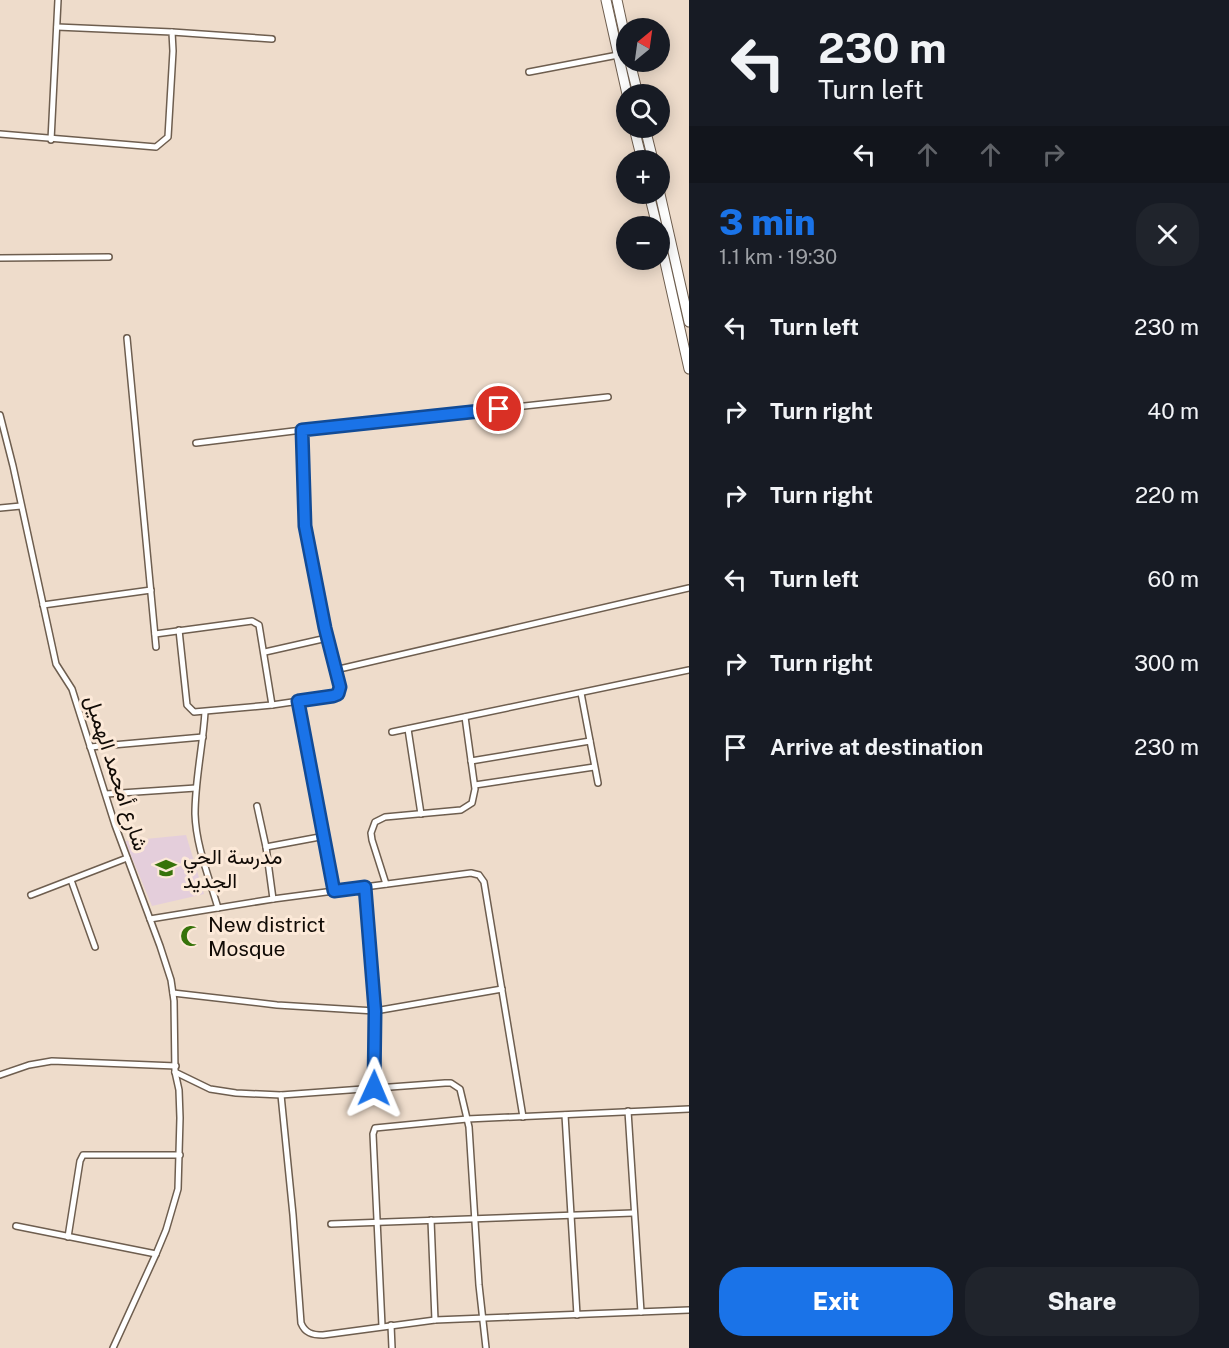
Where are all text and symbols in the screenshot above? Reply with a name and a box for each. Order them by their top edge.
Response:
north arrow [616,18,670,72]
map controls [616,18,670,270]
text: 230 m [818,23,947,72]
icon: left [719,24,797,102]
text: Turn left [818,73,924,105]
button: search [616,84,670,138]
icon: left [848,138,881,171]
icon: ahead [911,138,944,171]
icon: ahead [974,138,1007,171]
icon: right [1037,138,1070,171]
button: + [616,150,670,204]
text: 3 min [719,201,816,243]
button: close [1136,203,1199,266]
button: − [616,216,670,270]
text: 1.1 km · 19:30 [719,245,837,269]
icon: left [719,311,752,344]
text: Turn left [770,314,859,340]
text: 230 m [1134,314,1199,340]
pin [473,383,524,434]
icon: arrive [482,392,515,425]
icon: right [719,395,752,428]
text: Turn right [770,398,873,424]
text: 40 m [1147,398,1199,424]
icon: right [719,479,752,512]
text: Turn right [770,482,873,508]
text: 220 m [1135,482,1199,508]
icon: left [719,563,752,596]
text: Turn left [770,566,859,592]
text: 60 m [1148,566,1199,592]
icon: right [719,647,752,680]
text: Turn right [770,650,873,676]
text: 300 m [1134,650,1199,676]
street label: شارع أمحمد الهميل [78,692,154,854]
icon: arrive [719,731,752,764]
text: Arrive at destination [770,734,983,760]
text: 230 m [1134,734,1199,760]
place label: مدرسة الحي الجديد [183,844,282,893]
school or university icon: مدرسة الحي الجديد [154,856,178,880]
place label: New district Mosque [208,912,326,961]
mosque icon: New district Mosque [179,924,203,948]
position arrow [342,1056,406,1120]
button: Exit [719,1267,953,1336]
button: Share [965,1267,1199,1336]

